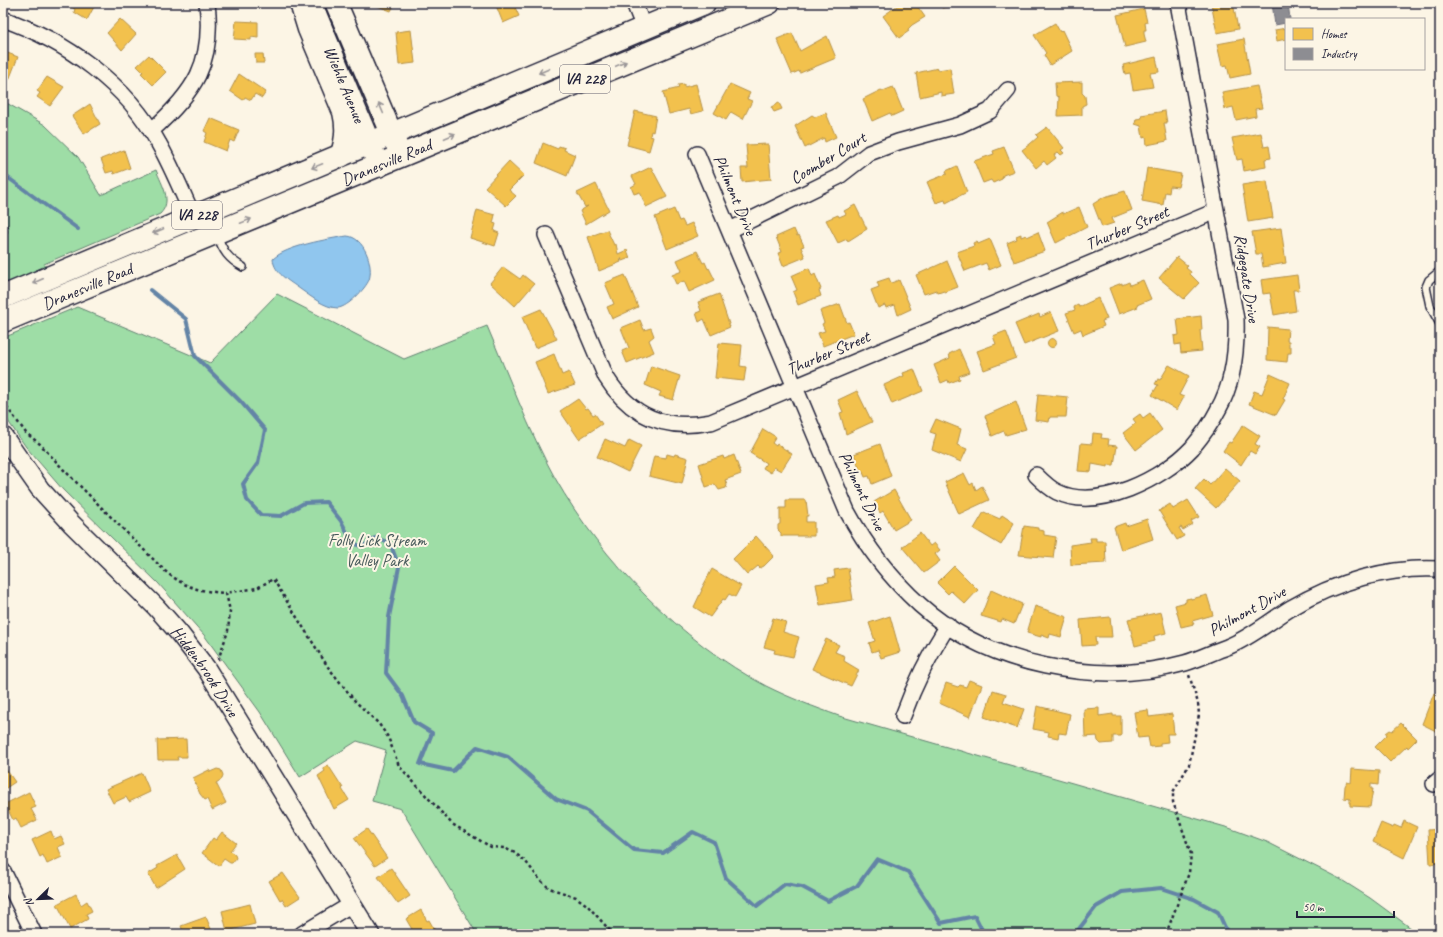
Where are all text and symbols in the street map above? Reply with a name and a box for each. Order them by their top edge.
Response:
legend [1285,18,1425,70]
text: Homes [1321,26,1348,42]
street label: Wiehle Avenue [320,43,371,127]
text: Industry [1321,46,1358,62]
one-way arrow [615,59,627,67]
road number: VA 228 [560,65,610,93]
one-way arrow [538,67,550,75]
one-way arrow [377,102,384,114]
street label: Coomber Court [786,126,872,189]
one-way arrow [444,132,456,140]
street label: Dranesville Road [338,133,436,190]
street label: Philmont Drive [709,152,762,240]
one-way arrow [312,162,324,170]
street label: Thurber Street [1082,200,1174,255]
road number: VA 228 [172,201,222,229]
one-way arrow [239,217,251,224]
one-way arrow [153,228,165,235]
street label: Ridgegate Drive [1230,232,1265,325]
street label: Dranesville Road [39,257,137,314]
one-way arrow [33,278,45,286]
street label: Thurber Street [783,325,875,380]
street label: Philmont Drive [834,448,891,535]
park label: Folly Lick Stream Valley Park [328,530,428,571]
street label: Philmont Drive [1205,580,1291,641]
street label: Hiddenbrook Drive [167,621,245,721]
north arrow [18,879,58,919]
scale bar [1297,893,1394,919]
text: N [20,895,37,909]
text: 50 m [1303,899,1325,915]

